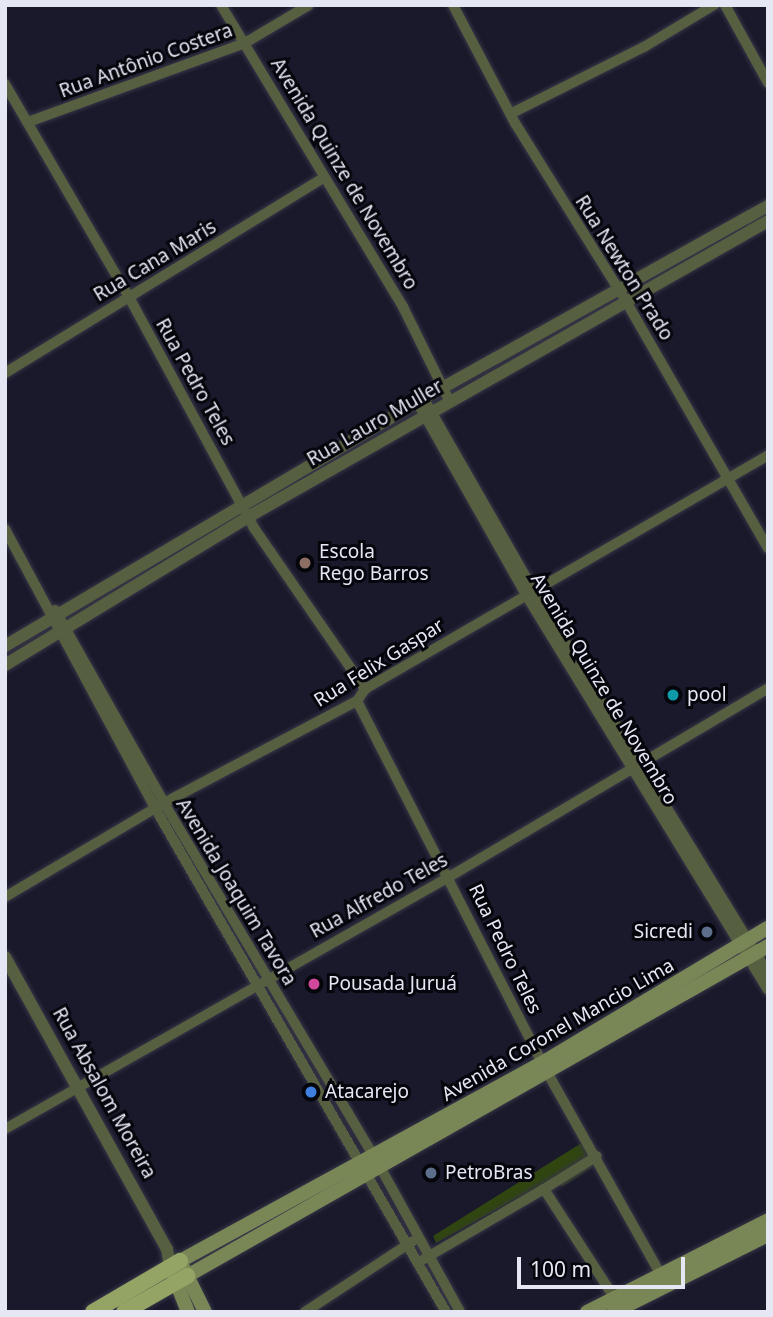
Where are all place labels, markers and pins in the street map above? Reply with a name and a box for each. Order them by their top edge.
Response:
place label: Escola Rego Barros [319,541,429,585]
marker: Escola Rego Barros [297,555,313,571]
place label: pool [687,684,727,706]
marker: pool [665,687,681,703]
place label: Sicredi [634,921,693,943]
marker: Sicredi [699,924,715,940]
place label: Pousada Juruá [328,973,457,995]
marker: Pousada Juruá [306,976,322,992]
place label: Atacarejo [325,1081,409,1103]
marker: Atacarejo [303,1084,319,1100]
place label: PetroBras [445,1162,533,1184]
marker: PetroBras [423,1165,439,1181]

